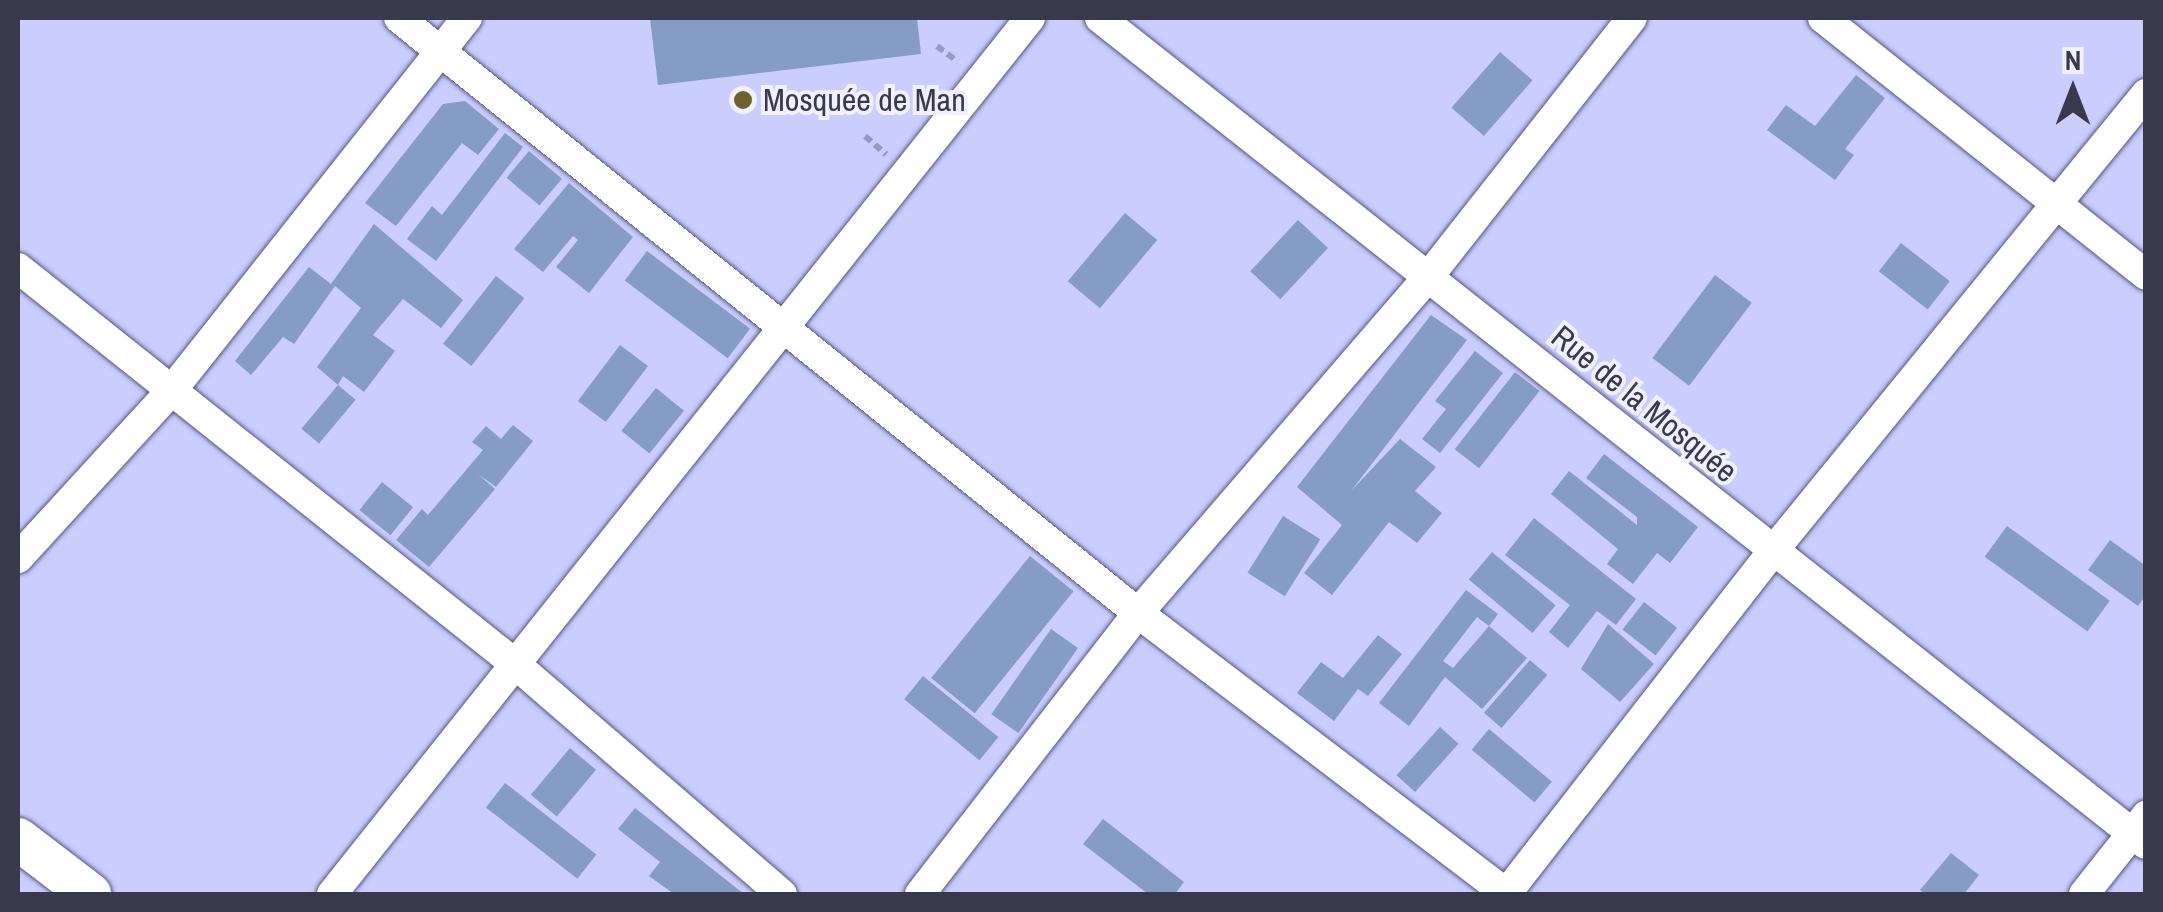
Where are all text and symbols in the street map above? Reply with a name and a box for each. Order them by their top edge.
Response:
north arrow [2023,40,2123,140]
text: N [2065,41,2081,79]
place label: Mosquée de Man [763,81,966,119]
marker: Mosquée de Man [732,89,754,111]
street label: Rue de la Mosquée [1543,317,1745,491]

